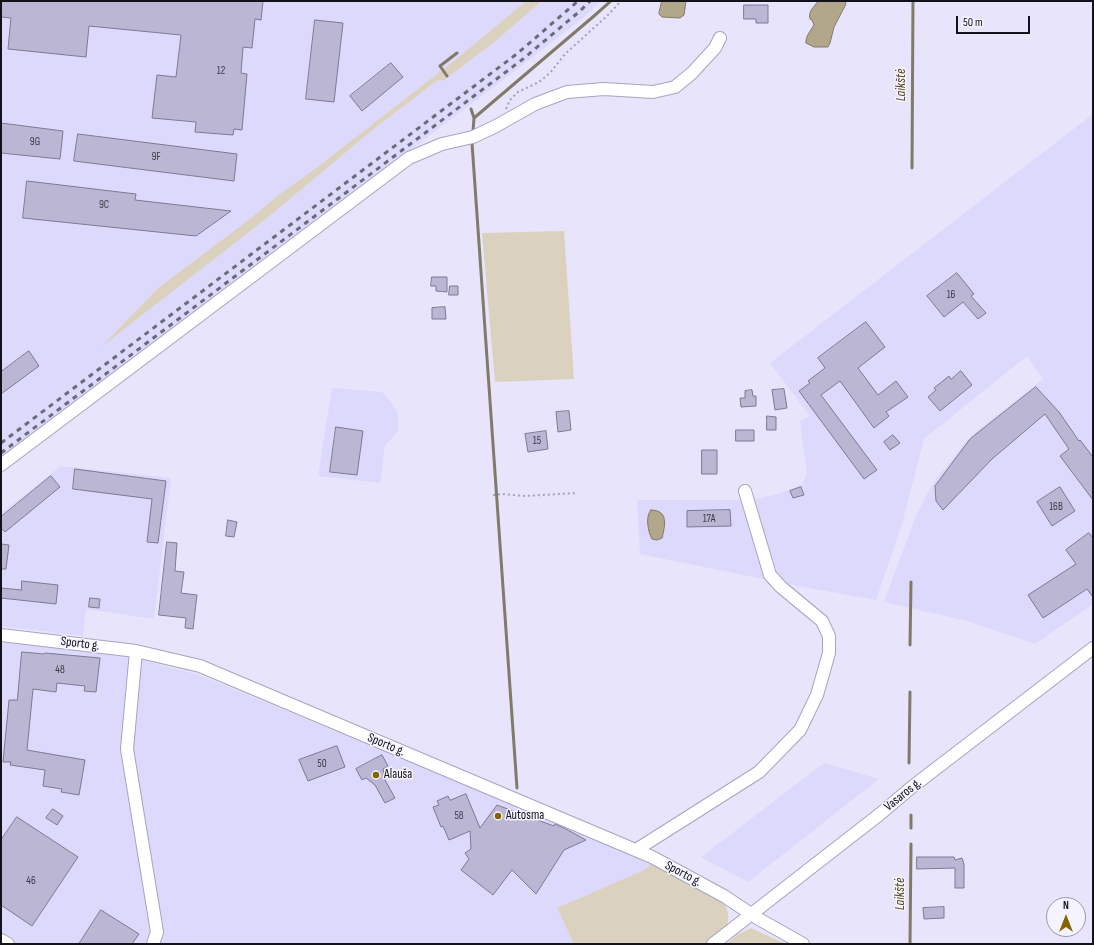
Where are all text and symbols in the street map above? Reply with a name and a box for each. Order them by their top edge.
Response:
scale bar [958,8,1032,34]
text: 50 m [963,15,983,30]
house number: 12 [217,64,225,78]
water label: Laikštė [893,69,909,101]
house number: 9G [30,135,40,149]
house number: 9F [151,150,161,164]
house number: 9C [99,198,109,212]
house number: 16 [947,288,955,302]
house number: 15 [533,434,541,448]
house number: 16B [1049,500,1063,514]
house number: 17A [703,512,715,526]
street label: Sporto g. [60,634,100,654]
house number: 48 [55,663,65,677]
street label: Sporto g. [365,730,407,760]
house number: 50 [317,757,327,771]
place label: Alauša [384,767,412,783]
marker: Alauša [371,770,381,780]
street label: Vasaros g. [881,775,925,815]
place label: Autosma [506,808,544,824]
house number: 58 [454,809,464,823]
marker: Autosma [493,811,503,821]
street label: Sporto g. [662,858,704,890]
house number: 46 [26,874,36,888]
water label: Laikštė [892,878,908,910]
north arrow [1046,897,1086,937]
text: N [1063,899,1069,912]

